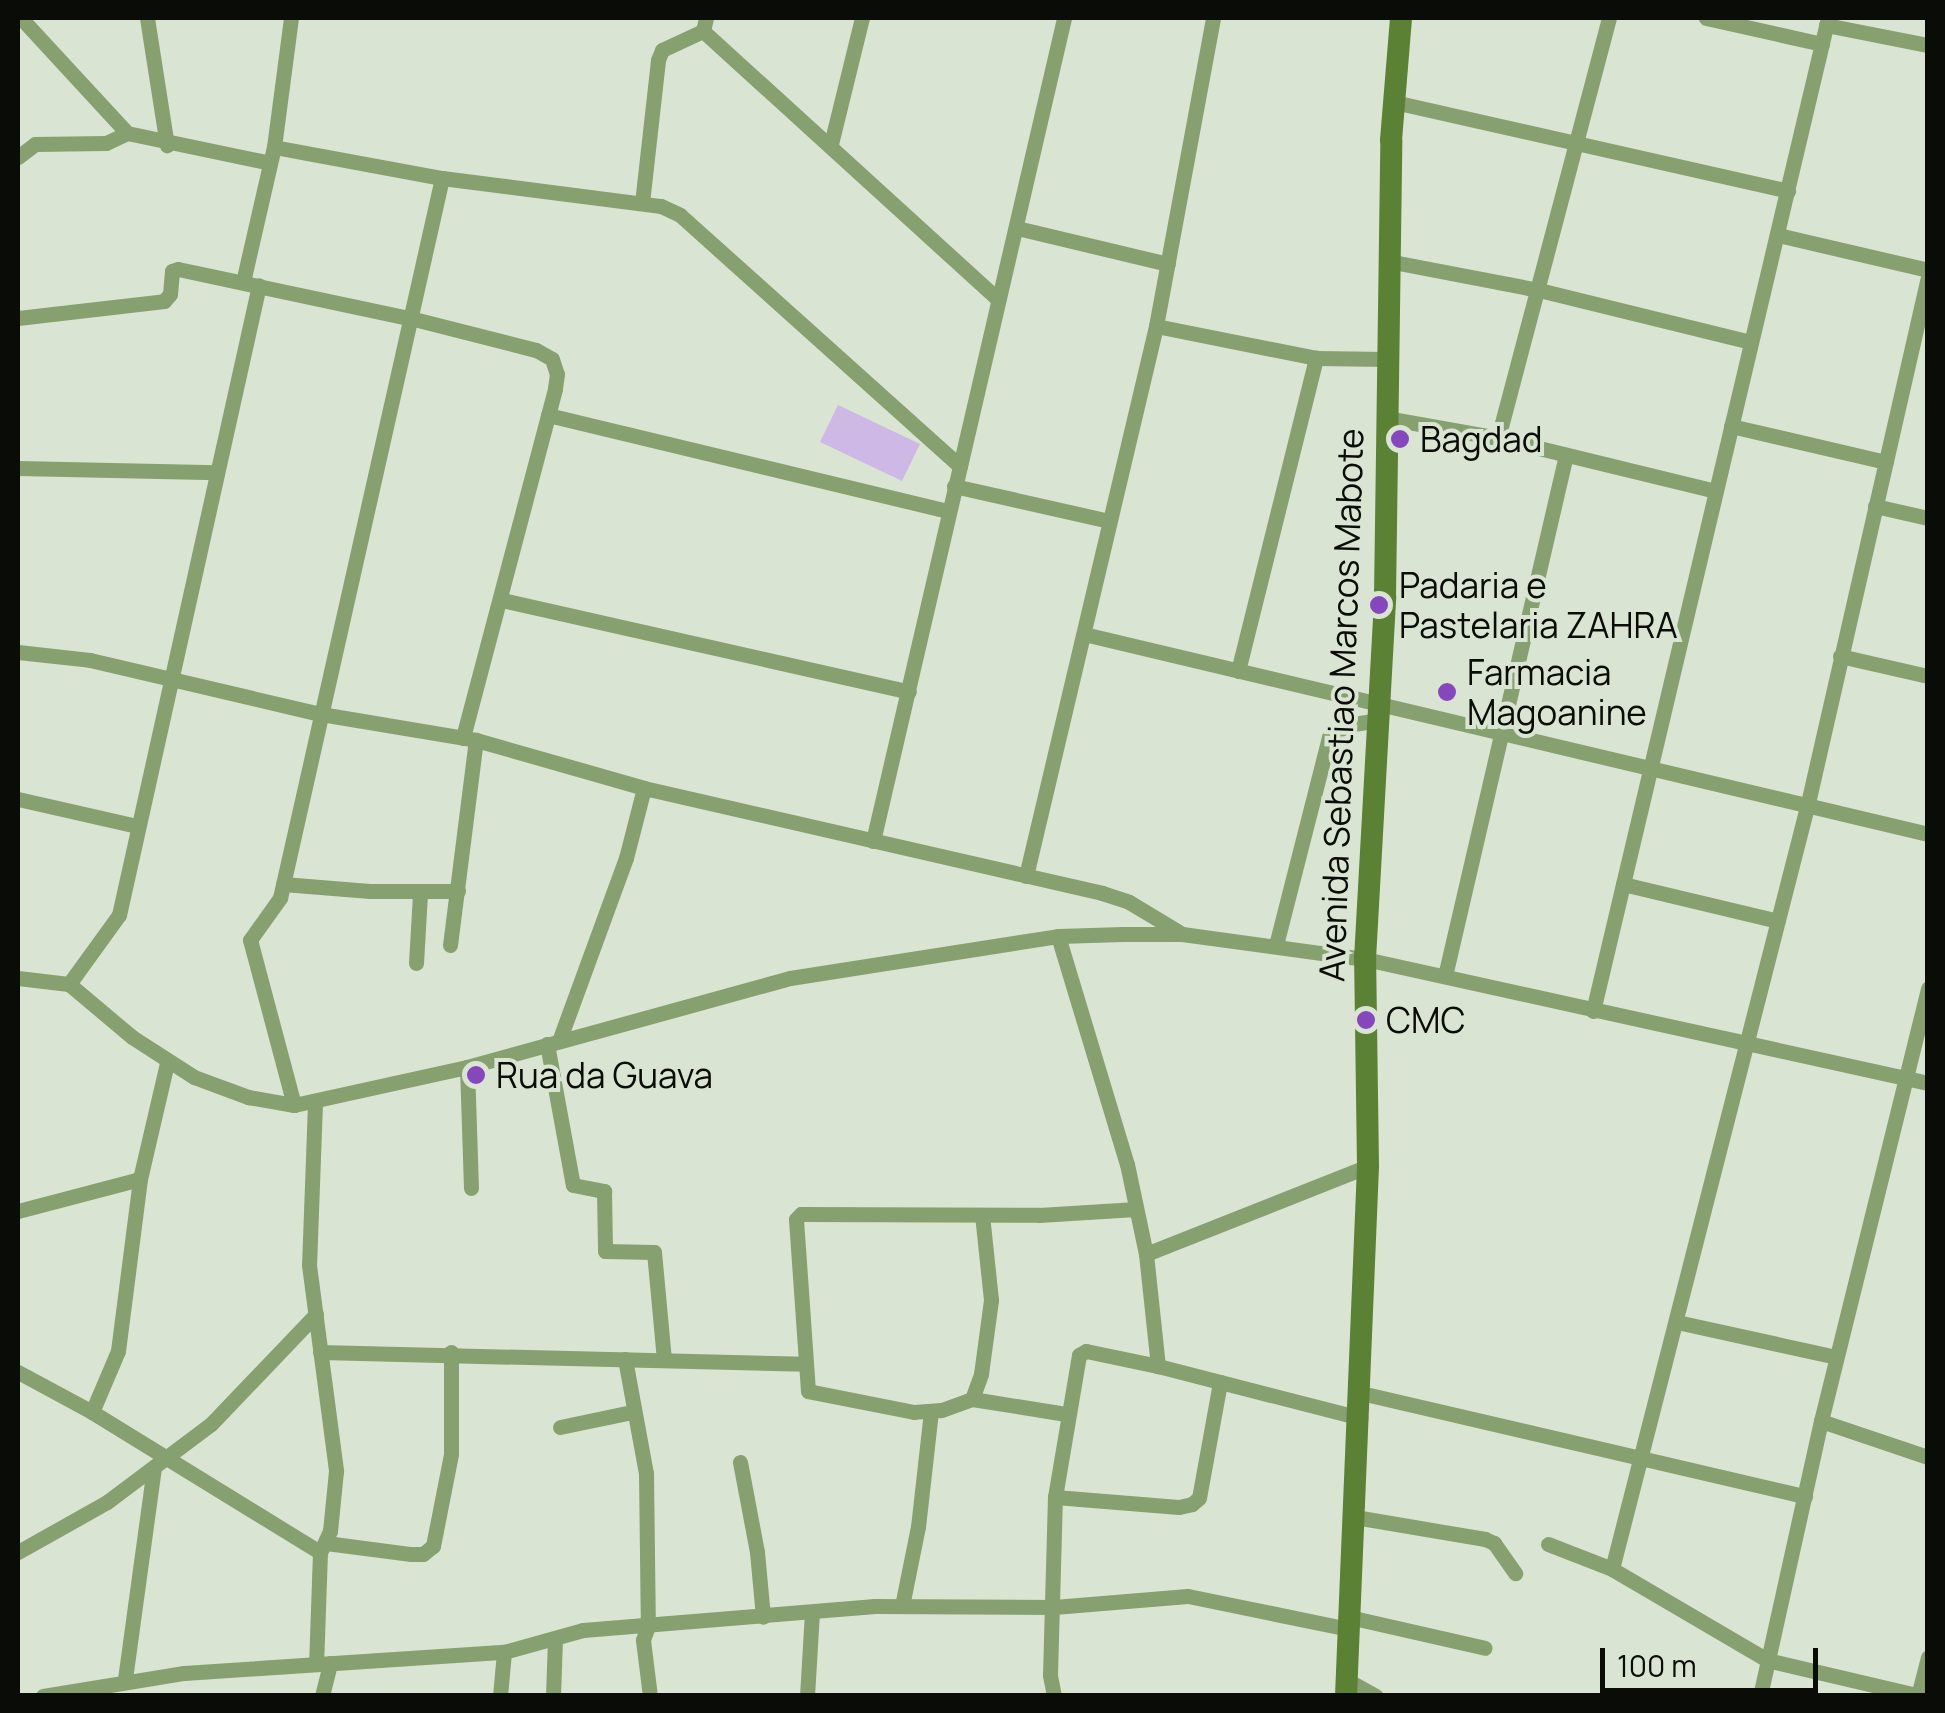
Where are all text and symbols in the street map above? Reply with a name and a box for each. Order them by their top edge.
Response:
place label: Bagdad [1420,418,1543,460]
street label: Avenida Sebastiao Marcos Mabote [1310,428,1372,982]
marker: Bagdad [1389,428,1411,450]
place label: Padaria e Pastelaria ZAHRA [1399,564,1678,646]
marker: Padaria e Pastelaria ZAHRA [1368,594,1390,616]
place label: Farmacia Magoanine [1467,651,1647,733]
marker: Farmacia Magoanine [1436,681,1458,703]
place label: CMC [1386,999,1466,1041]
marker: CMC [1355,1009,1377,1031]
place label: Rua da Guava [496,1054,713,1096]
marker: Rua da Guava [465,1064,487,1086]
scale bar [1605,1628,1822,1690]
text: 100 m [1617,1645,1697,1686]

